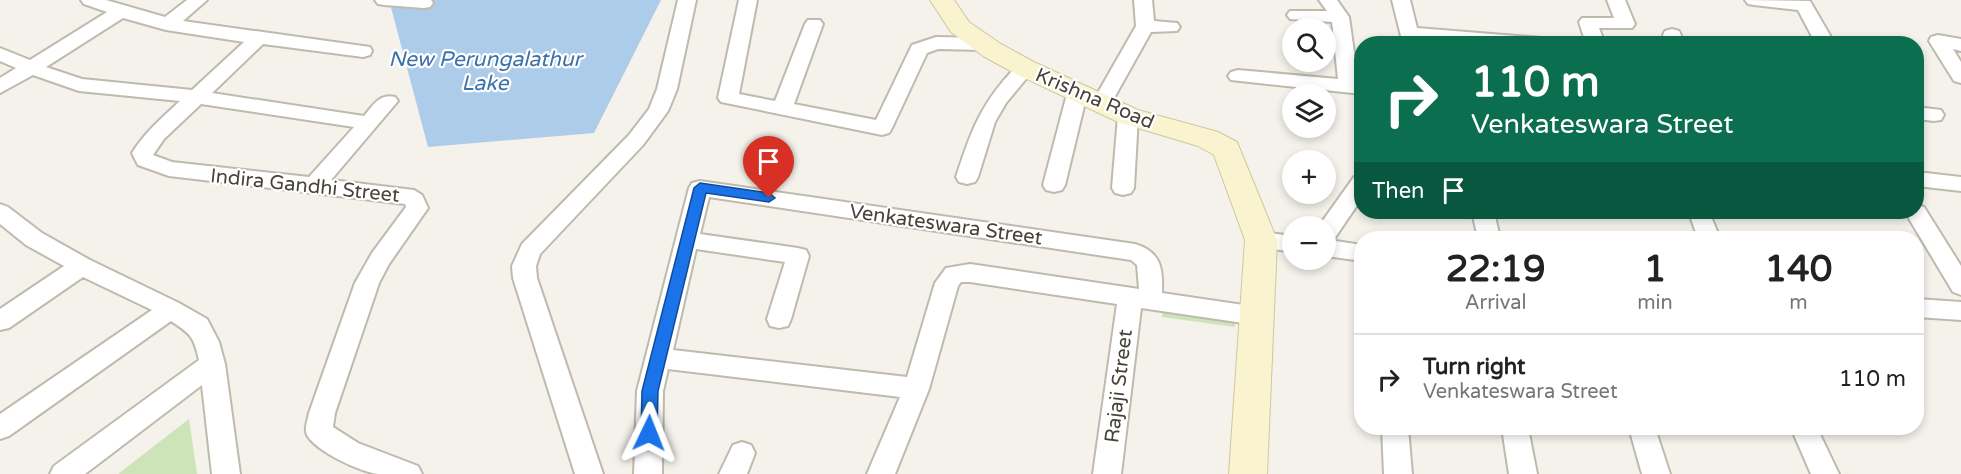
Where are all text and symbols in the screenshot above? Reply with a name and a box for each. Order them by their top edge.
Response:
map controls [1282,18,1336,270]
button: search [1282,18,1336,72]
water label: New Perungalathur Lake [388,47,585,96]
text: 110 m [1471,57,1600,108]
icon: right [1372,60,1450,138]
street label: Krishna Road [1032,63,1158,135]
button: layers [1282,84,1336,138]
text: Venkateswara Street [1471,108,1734,141]
pin [743,136,794,198]
icon: arrive [752,145,785,178]
button: + [1282,150,1336,204]
street label: Indira Gandhi Street [209,164,401,208]
icon: arrive [1437,174,1470,207]
text: Then [1372,178,1425,204]
street label: Venkateswara Street [848,200,1044,250]
button: − [1282,216,1336,270]
text: 22:19 [1446,248,1546,291]
text: 1 [1644,248,1666,291]
text: 140 [1764,248,1832,291]
text: Arrival [1465,291,1527,315]
text: min [1637,291,1673,315]
text: m [1789,291,1808,315]
street label: Rajaji Street [1100,328,1138,444]
text: Turn right [1423,354,1525,380]
icon: right [1372,363,1405,396]
text: 110 m [1839,366,1906,392]
text: Venkateswara Street [1423,380,1618,404]
position arrow [617,401,681,465]

